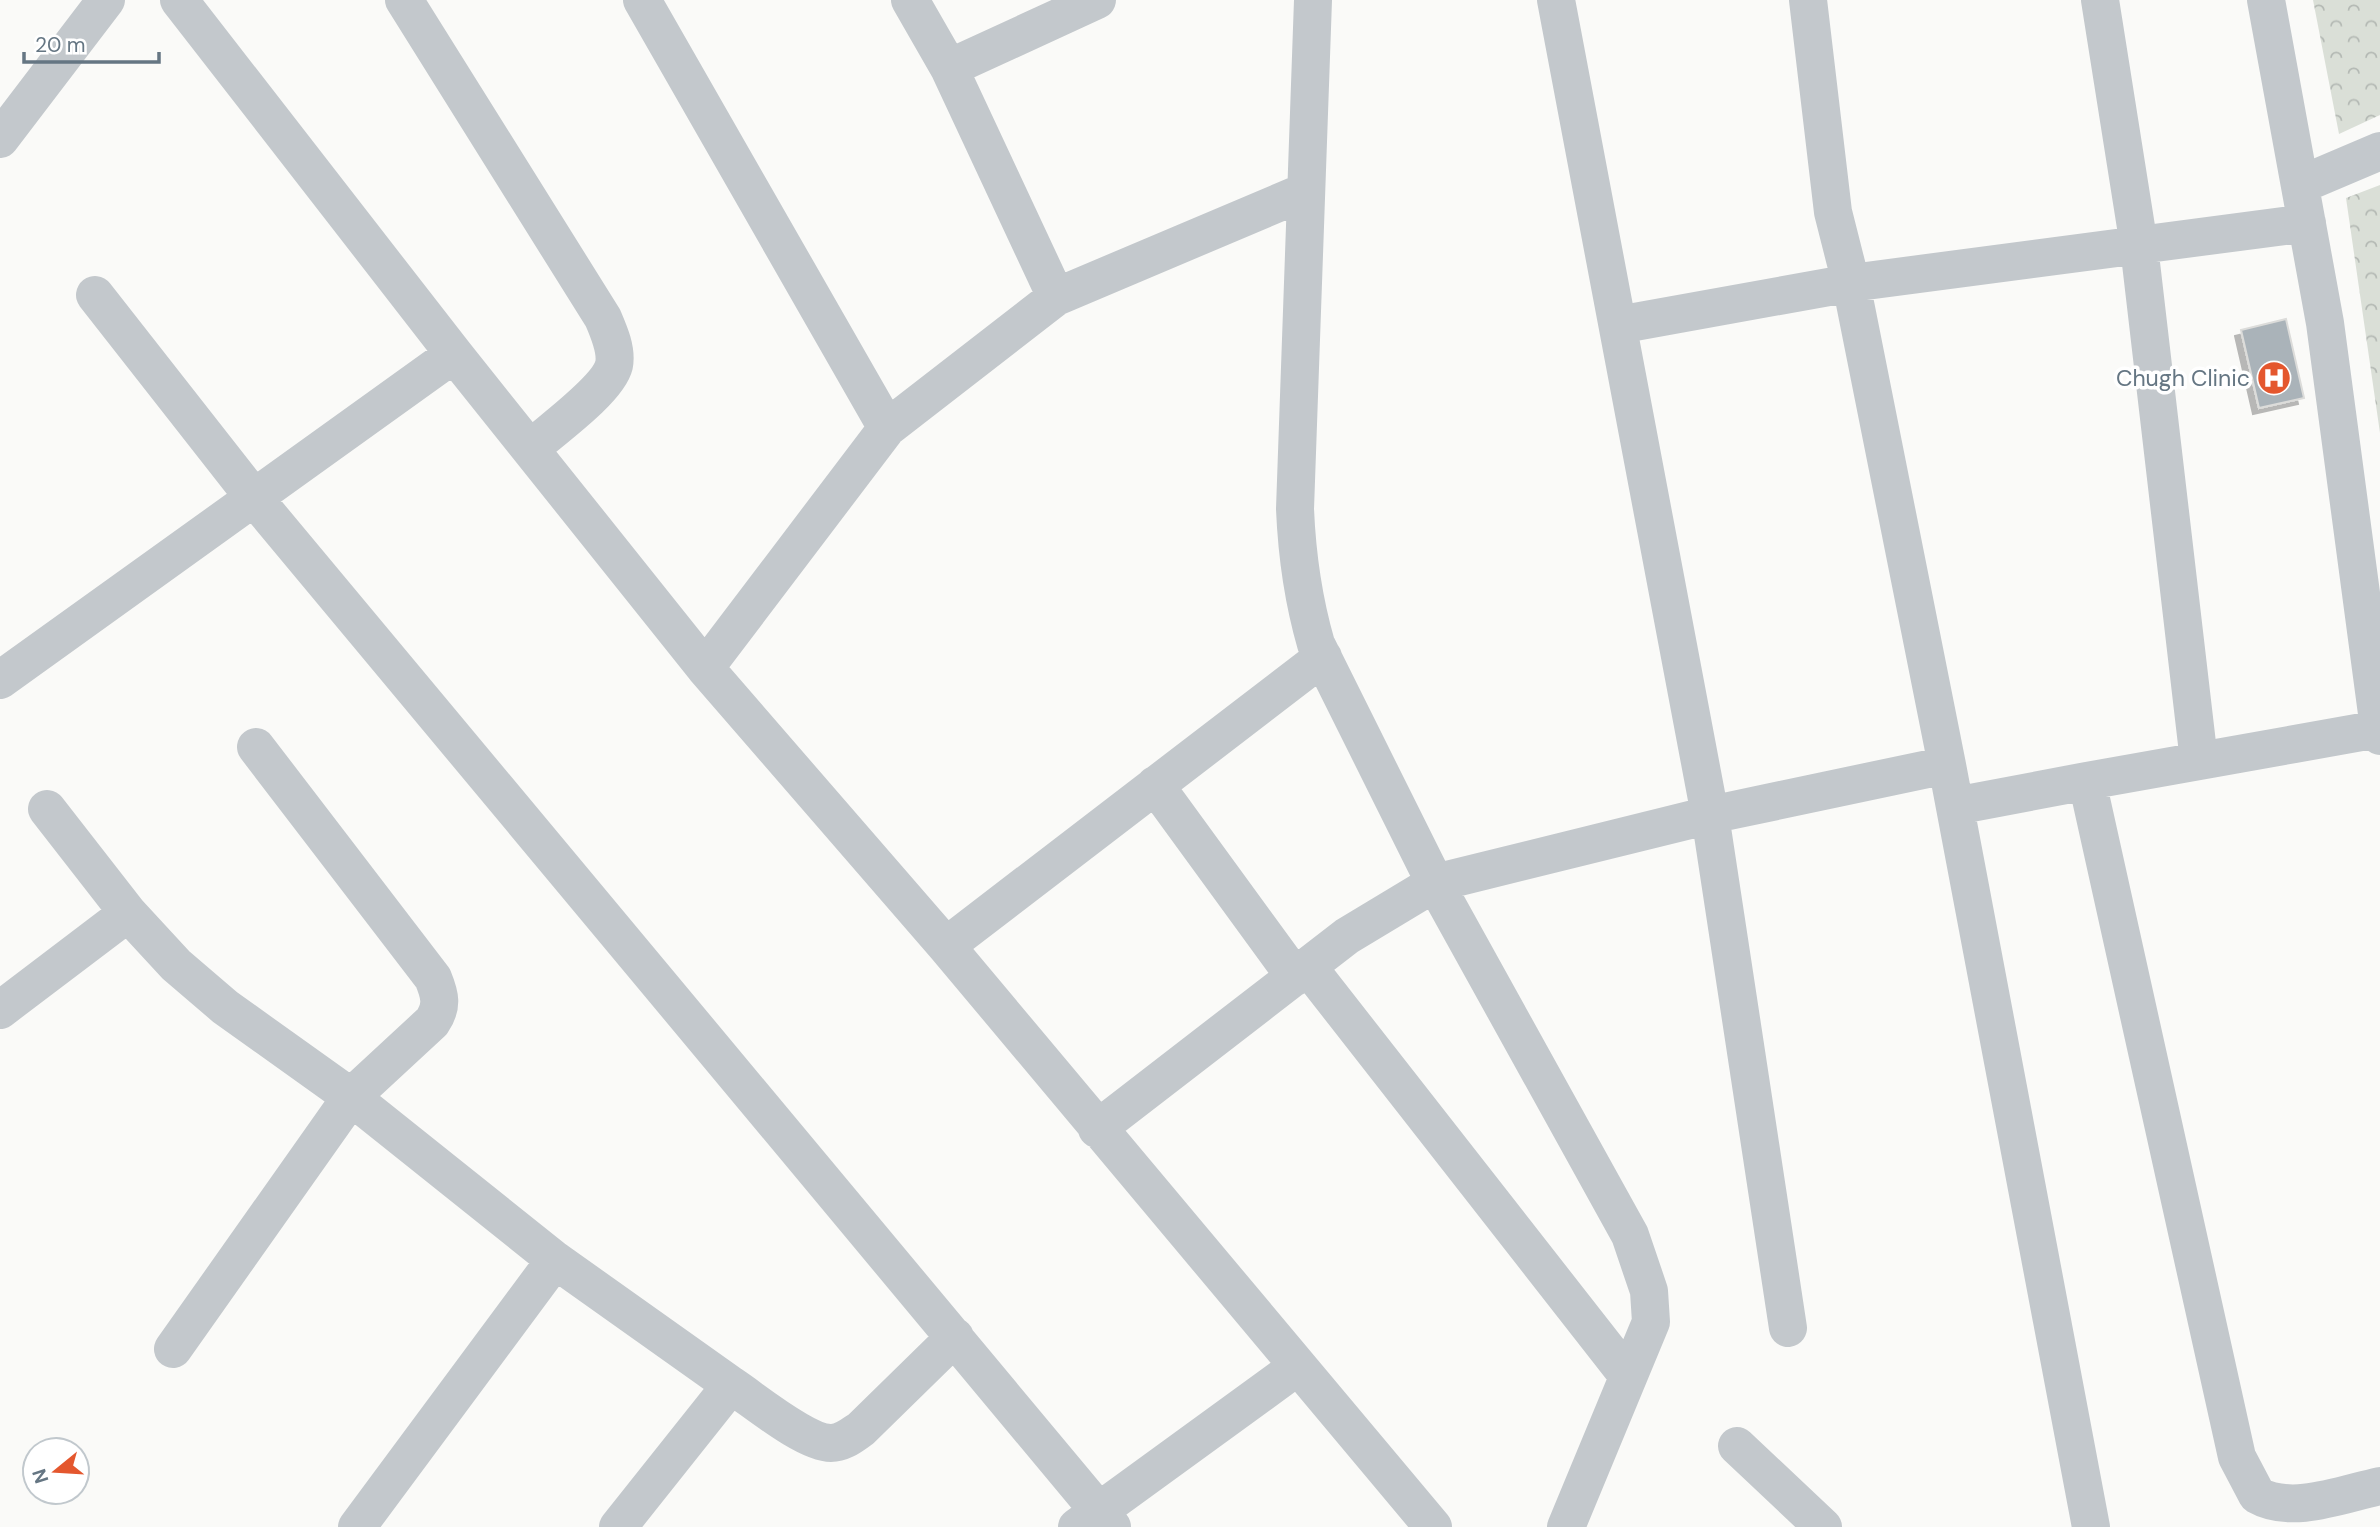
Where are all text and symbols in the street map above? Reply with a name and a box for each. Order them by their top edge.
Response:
scale bar [24,21,159,65]
text: 20 m [35,31,86,59]
hospital icon: Chugh Clinic [2255,359,2293,397]
place label: Chugh Clinic [2116,363,2250,393]
north arrow [21,1436,91,1506]
text: N [26,1466,54,1487]

